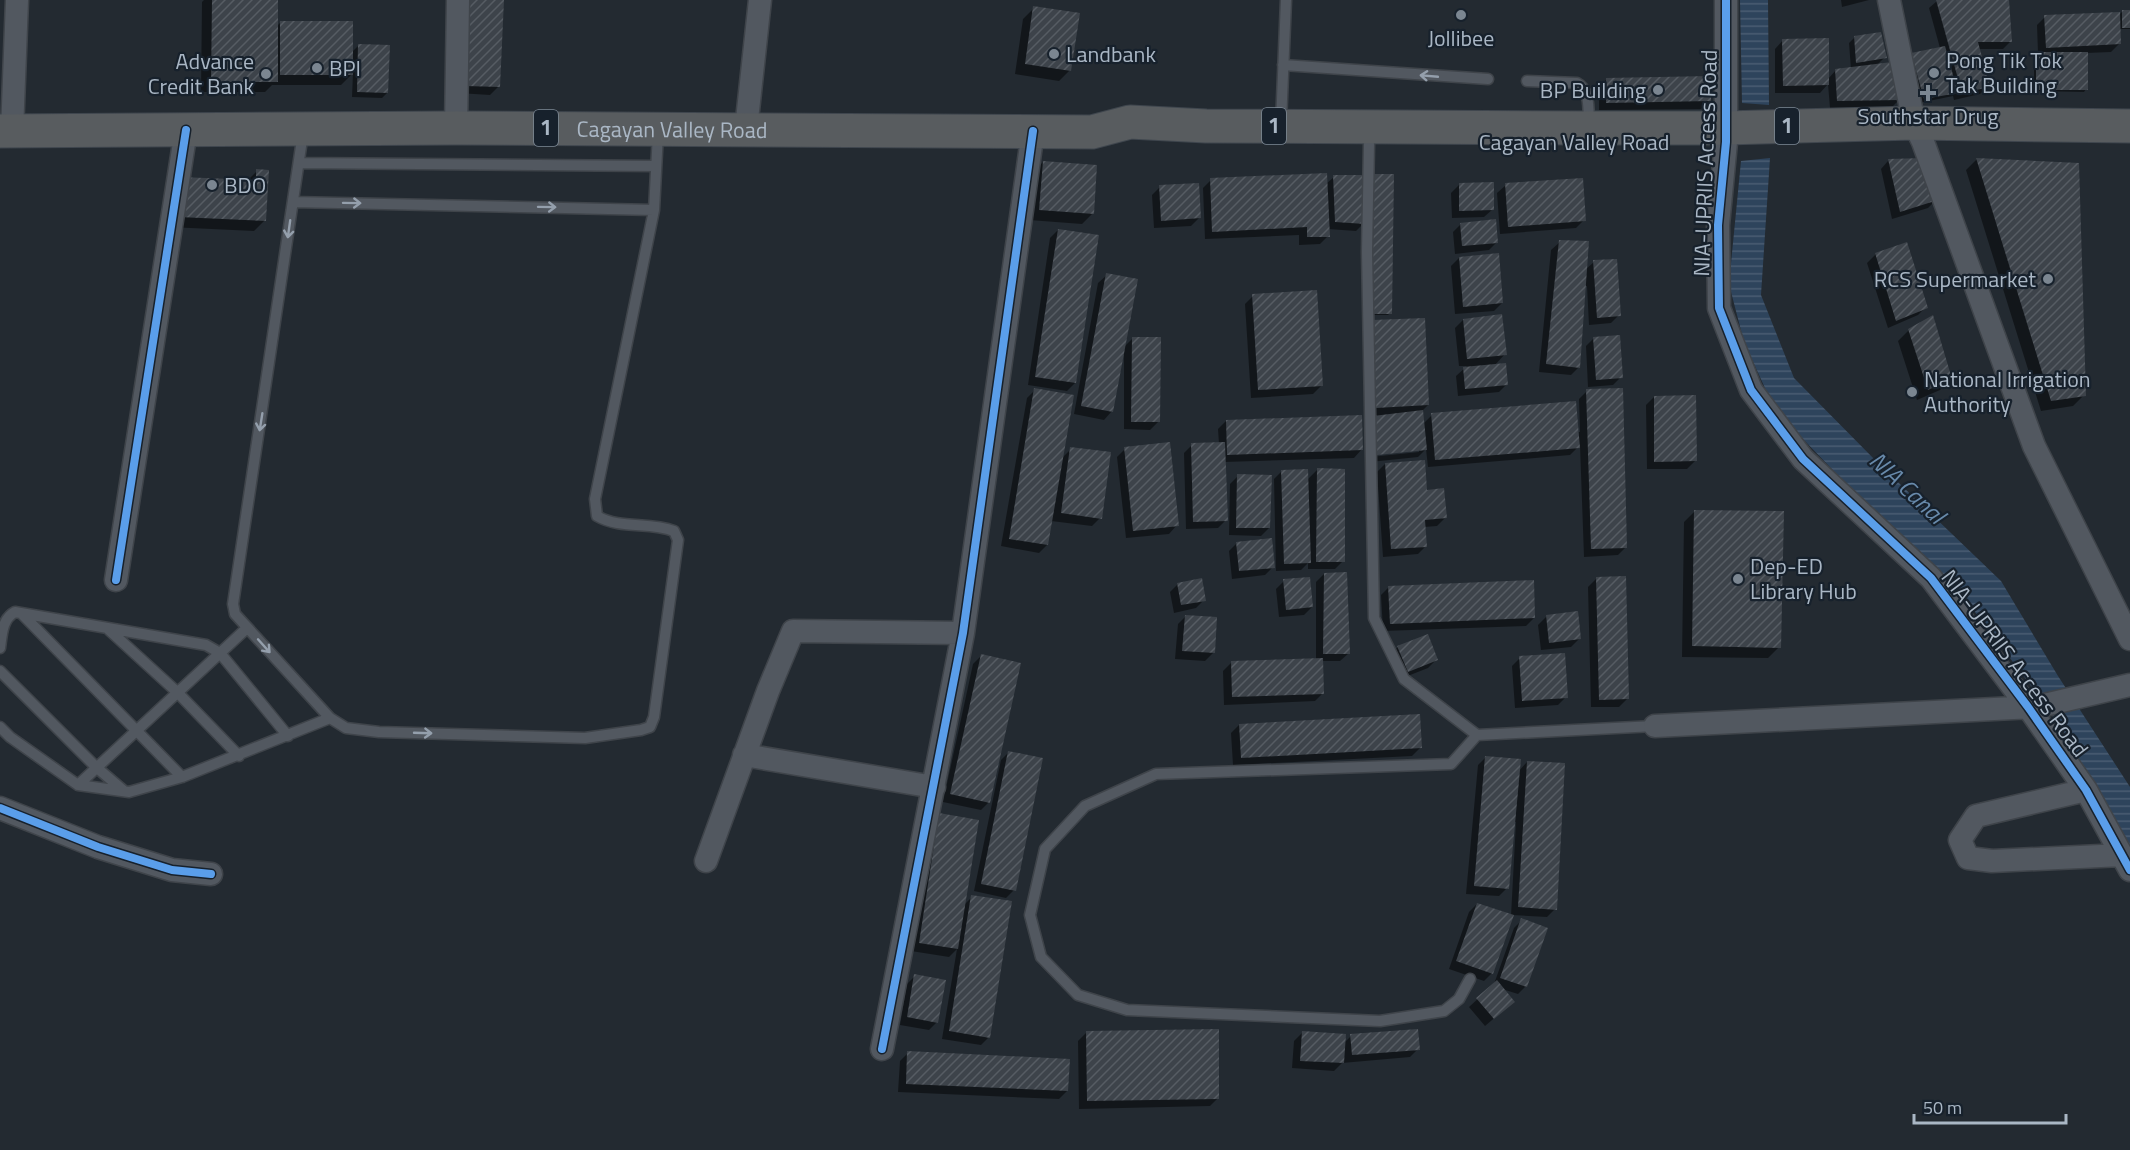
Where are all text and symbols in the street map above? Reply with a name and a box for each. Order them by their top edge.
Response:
marker: Jollibee [1454,8,1468,22]
place label: Jollibee [1428,21,1494,55]
place label: Landbank [1066,37,1156,71]
place label: Pong Tik Tok Tak Building [1946,43,2062,102]
place label: Advance Credit Bank [148,44,254,103]
marker: Landbank [1047,47,1061,61]
street label: NIA-UPRIIS Access Road [1684,49,1726,277]
place label: BPI [329,51,361,85]
marker: BPI [310,61,324,75]
marker: Pong Tik Tok Tak Building [1927,66,1941,80]
marker: Advance Credit Bank [259,67,273,81]
one-way arrow [1420,70,1440,81]
place label: BP Building [1540,73,1646,107]
marker: BP Building [1651,83,1665,97]
marker: Southstar Drug [1921,86,1935,100]
place label: Southstar Drug [1858,99,1998,133]
road number: 1 [1262,108,1286,144]
road number: 1 [1775,108,1799,144]
road number: 1 [534,110,558,146]
street label: Cagayan Valley Road [576,112,768,147]
street label: Cagayan Valley Road [1479,125,1669,159]
place label: BDO [224,168,266,202]
marker: BDO [205,178,219,192]
one-way arrow [341,197,361,209]
one-way arrow [536,202,556,213]
one-way arrow [284,219,295,238]
place label: RCS Supermarket [1874,262,2036,296]
marker: RCS Supermarket [2041,272,2055,286]
place label: National Irrigation Authority [1924,362,2091,421]
marker: National Irrigation Authority [1905,385,1919,399]
one-way arrow [255,412,266,431]
water label: NIA Canal [1862,443,1956,534]
place label: Dep-ED Library Hub [1750,549,1857,608]
street label: NIA-UPRIIS Access Road [1933,562,2097,764]
marker: Dep-ED Library Hub [1731,572,1745,586]
one-way arrow [256,638,271,653]
one-way arrow [413,727,433,739]
scale bar [1914,1087,2066,1125]
text: 50 m [1923,1094,1962,1121]

